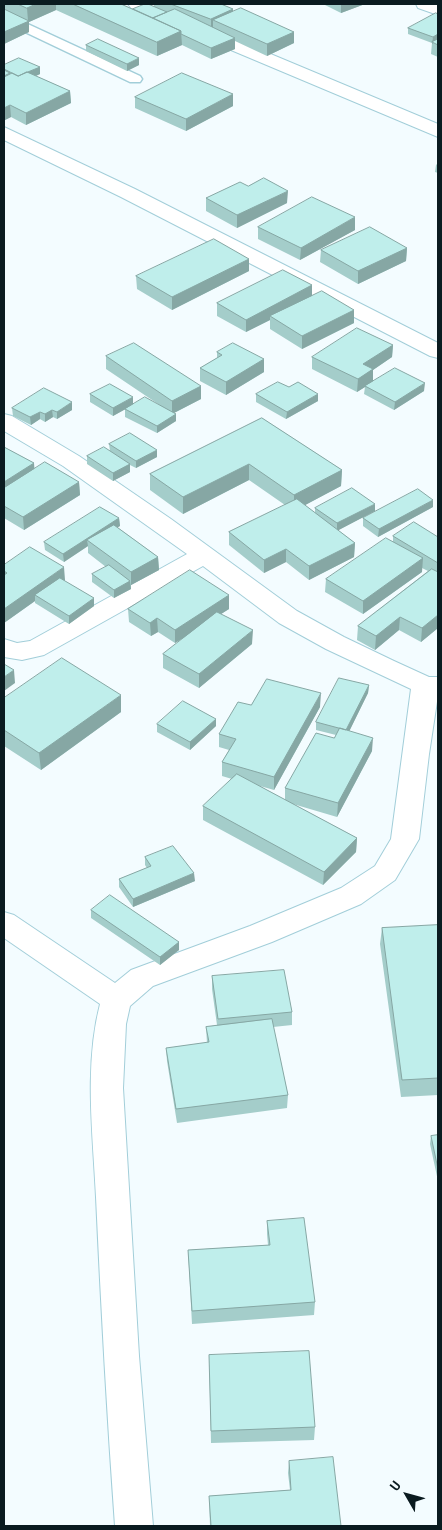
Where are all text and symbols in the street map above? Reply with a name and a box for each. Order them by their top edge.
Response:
north arrow [382,1470,432,1520]
text: U [386,1477,405,1495]

